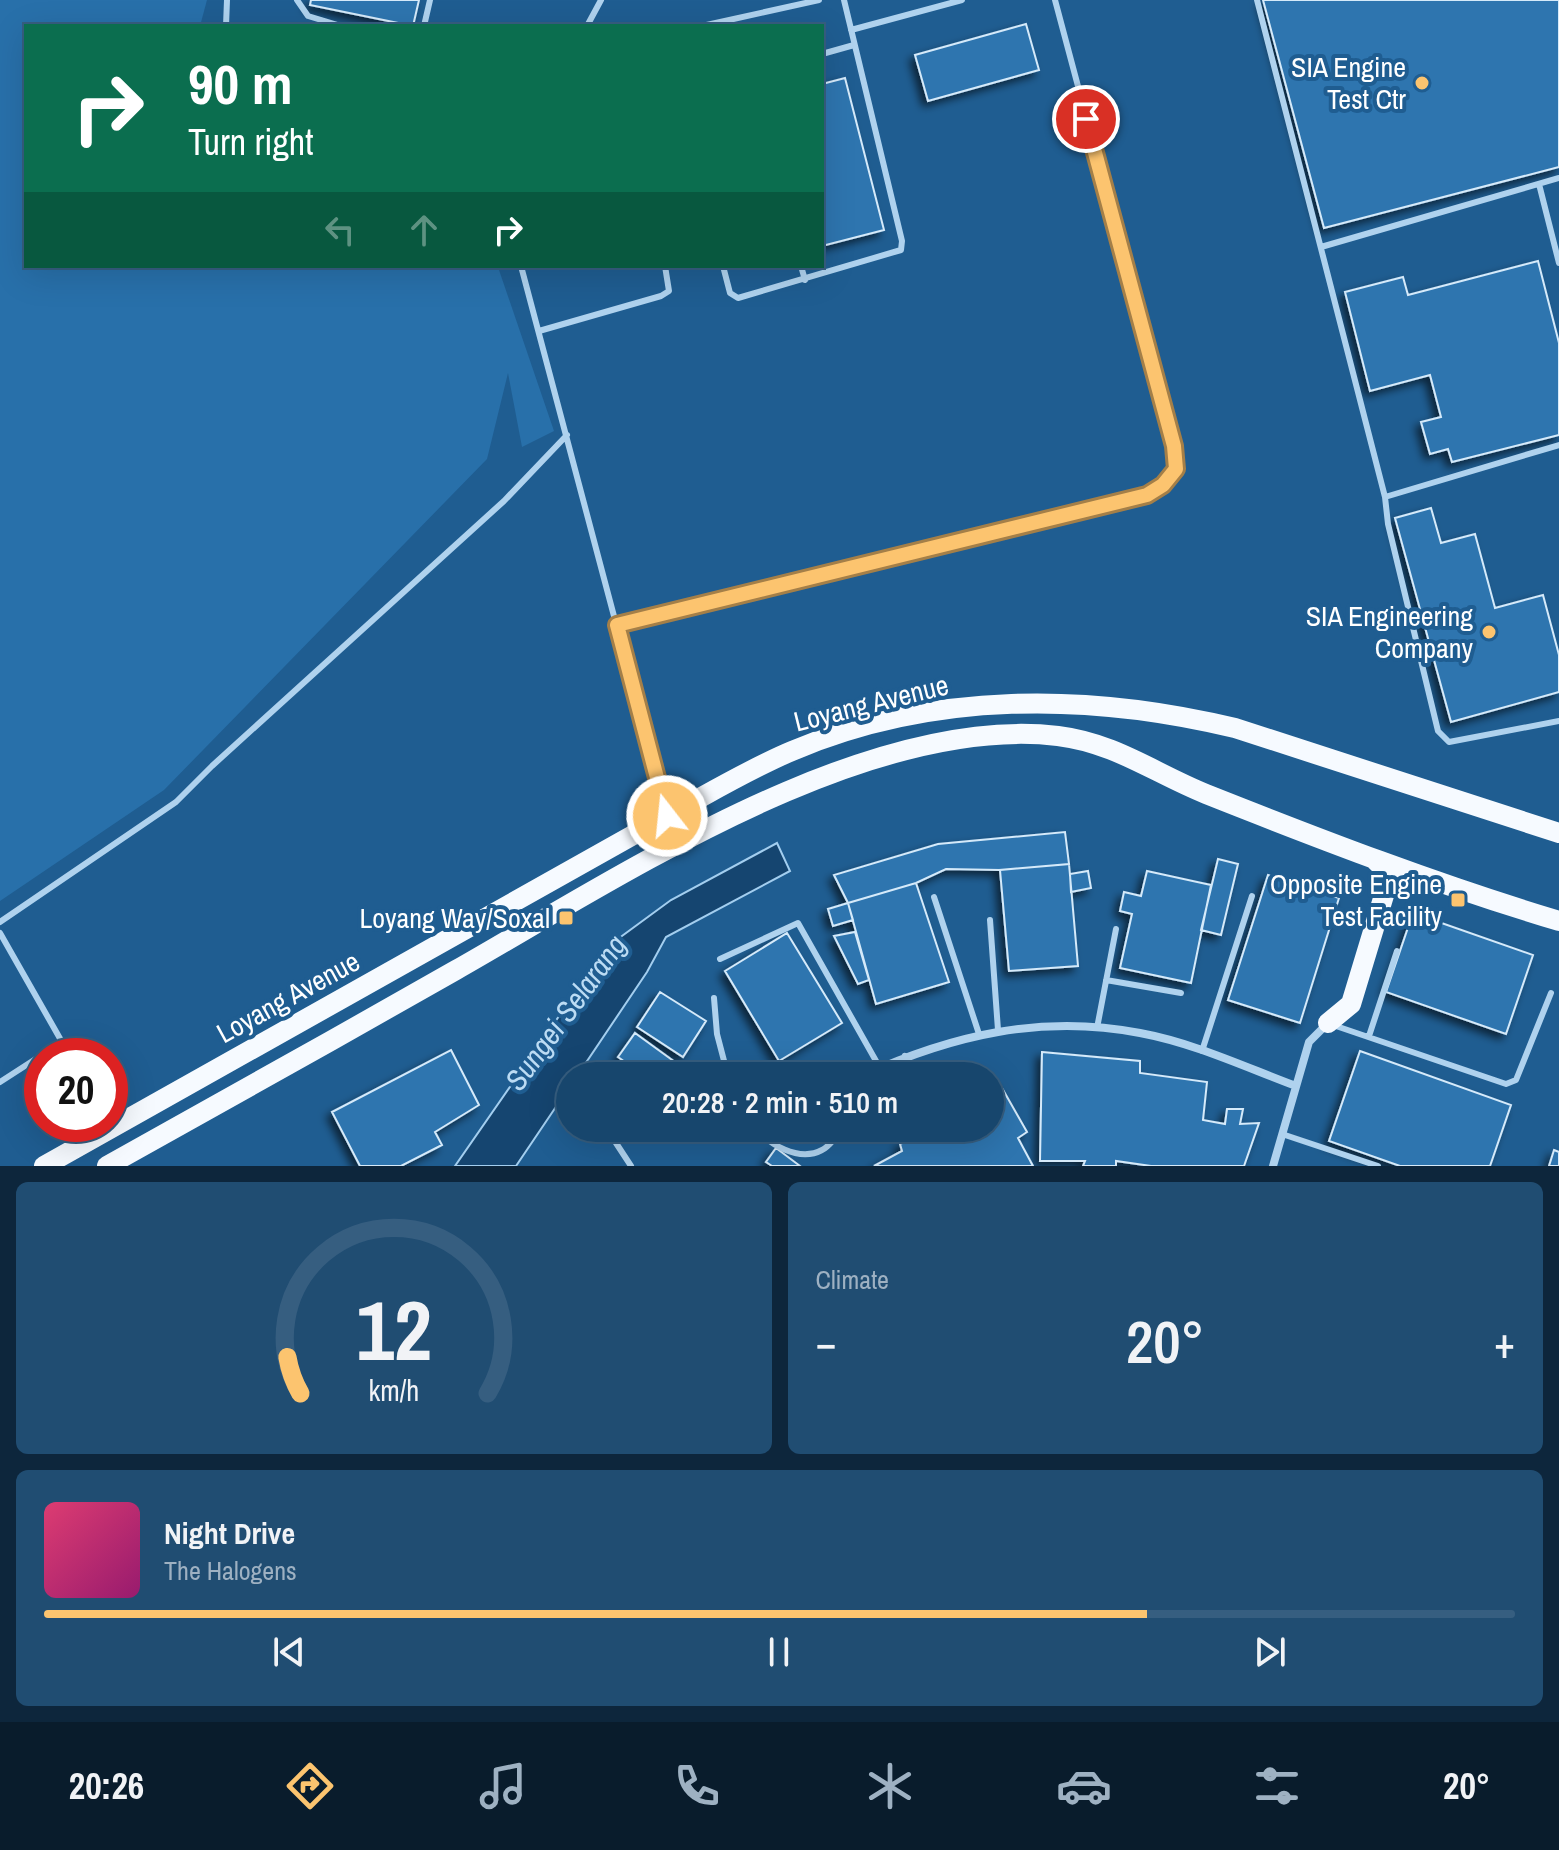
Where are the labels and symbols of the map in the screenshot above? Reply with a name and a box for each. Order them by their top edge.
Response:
place label: SIA Engine Test Ctr [1291,48,1406,118]
marker: SIA Engine Test Ctr [1413,74,1431,92]
pin [1052,85,1120,153]
place label: SIA Engineering Company [1306,597,1474,667]
marker: SIA Engineering Company [1480,623,1498,641]
street label: Loyang Avenue [790,665,952,741]
position arrow [625,774,709,858]
place label: Opposite Engine Test Facility [1270,865,1443,935]
marker: Opposite Engine Test Facility [1449,891,1467,909]
place label: Loyang Way/Soxal [359,899,550,937]
marker: Loyang Way/Soxal [557,909,575,927]
water label: Sungei Selarang [495,926,635,1098]
street label: Loyang Avenue [210,942,366,1052]
speed limit sign: 20 [24,1038,128,1142]

